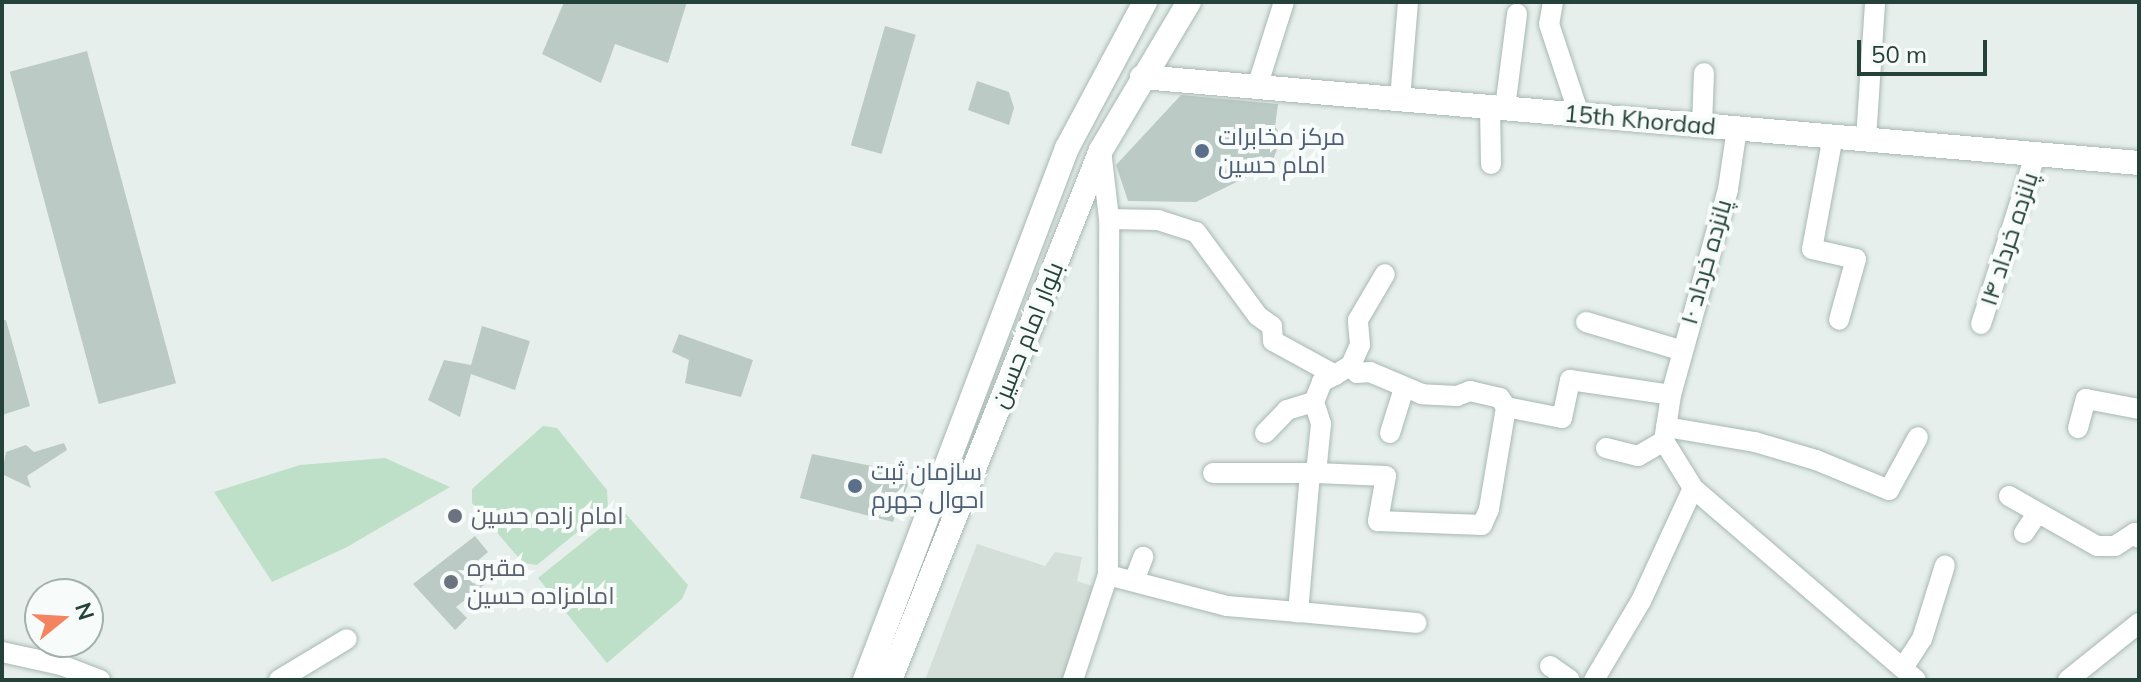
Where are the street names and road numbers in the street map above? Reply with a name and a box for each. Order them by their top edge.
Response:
street label: 15th Khordad [1563,99,1717,141]
street label: پانزده خرداد ۱۴ [1974,169,2044,309]
street label: پانزده خرداد ۱۰ [1674,196,1738,328]
street label: بلوار امام حسین [985,258,1069,412]

